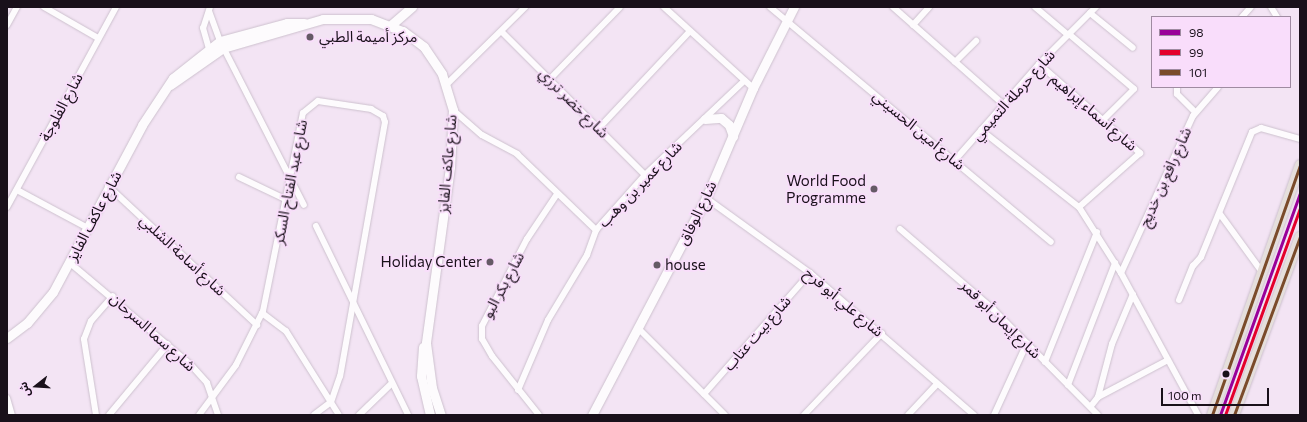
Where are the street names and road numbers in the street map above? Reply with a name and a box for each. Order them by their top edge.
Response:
street label: شارع حرملة التميمي [968,46,1058,144]
street label: شارع خضر ترزي [535,64,613,142]
street label: شارع الفلوجة [36,70,86,144]
street label: شارع أسماء إبراهيم [1047,70,1141,154]
street label: شارع أمين الحسيني [869,86,969,174]
street label: شارع عاكف الفايز [434,114,460,214]
street label: شارع عبد الفتاح السكر [269,118,311,246]
street label: شارع رافع بن خديج [1135,124,1195,230]
street label: شارع عمير بن وهب [595,137,685,231]
street label: شارع عاكف الفايز [63,168,125,264]
street label: شارع الوفاق [674,178,720,248]
street label: شارع أسامة الشلبي [136,211,230,299]
street label: شارع بكر البو [478,249,528,321]
street label: شارع علي أبو فرح [801,264,887,340]
street label: شارع إيمان أبو قمر [957,276,1045,362]
street label: شارع سما السرحان [107,289,199,375]
street label: شارع بيت عتاب [720,292,794,374]

